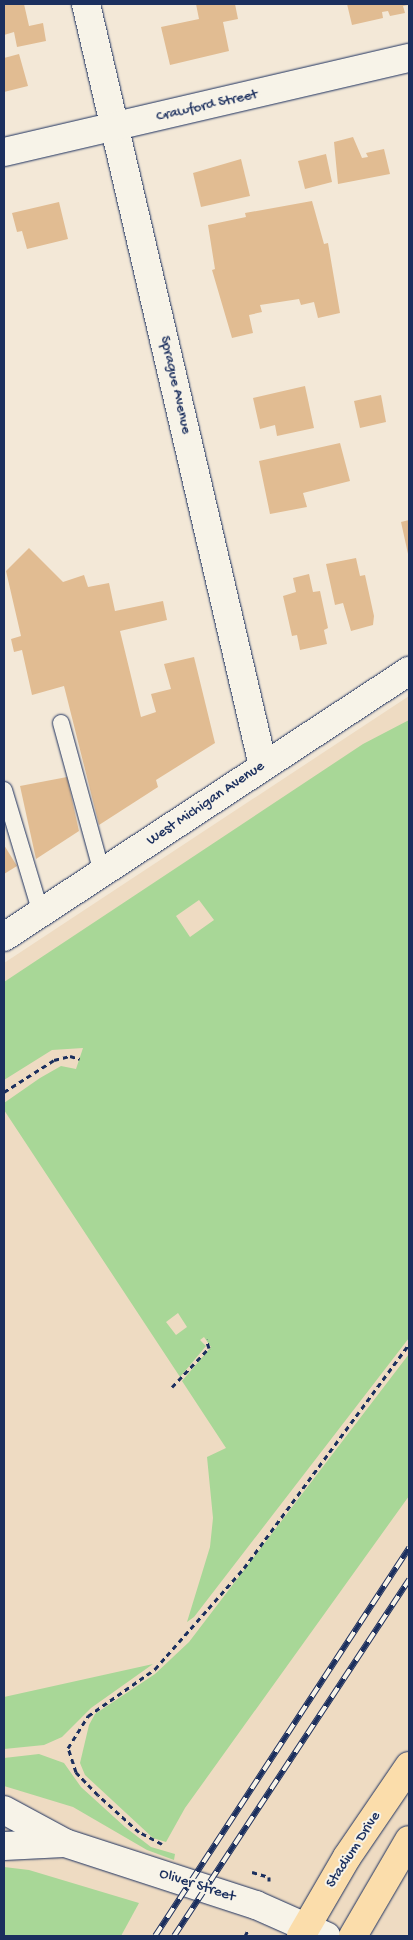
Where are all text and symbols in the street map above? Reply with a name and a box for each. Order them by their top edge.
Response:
street label: Crawford Street [155,86,259,126]
street label: Sprague Avenue [155,334,195,436]
street label: West Michigan Avenue [144,758,268,850]
street label: Stadium Drive [323,1808,385,1892]
street label: Oliver Street [157,1865,237,1907]

